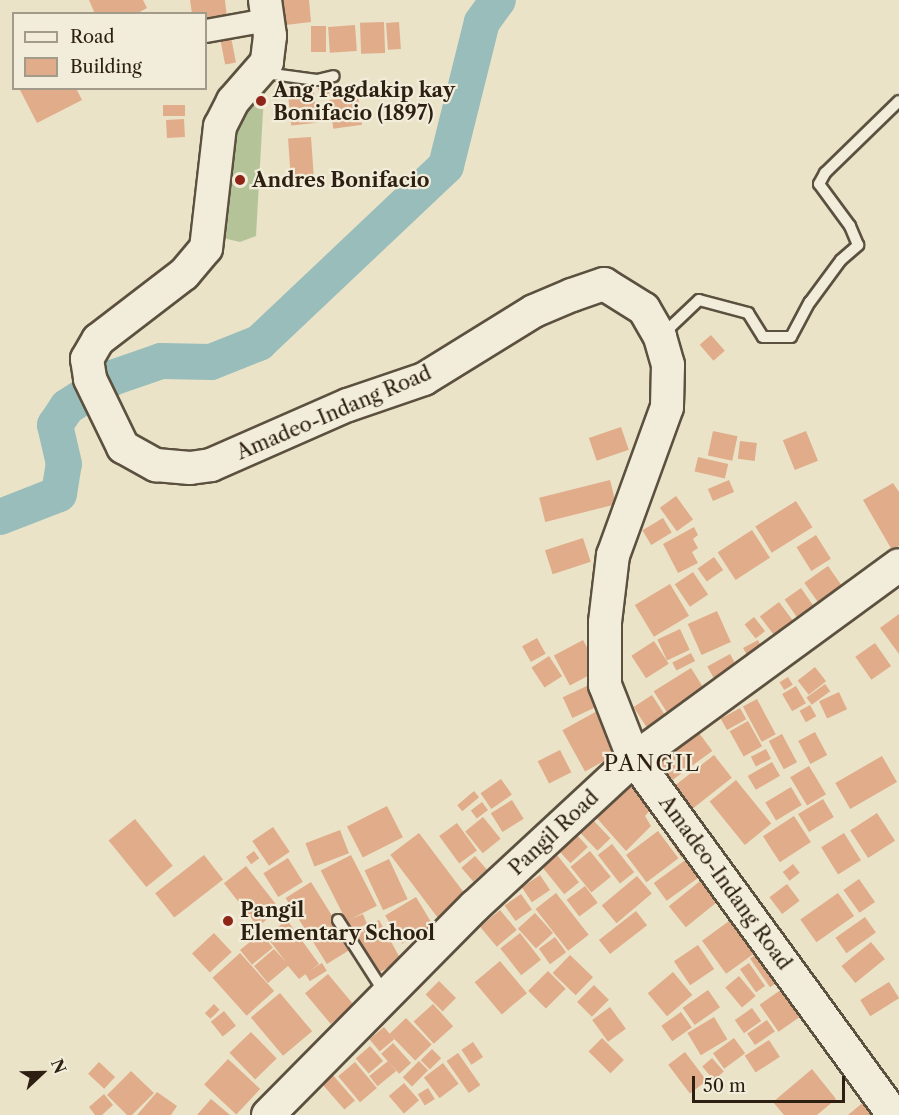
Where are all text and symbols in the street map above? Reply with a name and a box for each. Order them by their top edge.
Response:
legend [12,12,207,90]
text: Road [70,26,115,48]
text: Building [70,56,142,78]
place label: Ang Pagdakip kay Bonifacio (1897) [273,78,455,125]
marker: Ang Pagdakip kay Bonifacio (1897) [254,94,268,108]
place label: Andres Bonifacio [252,168,430,192]
marker: Andres Bonifacio [233,173,247,187]
street label: Amadeo-Indang Road [233,361,435,465]
district label: PANGIL [603,751,701,777]
street label: Pangil Road [504,786,604,880]
street label: Amadeo-Indang Road [654,791,796,975]
place label: Pangil Elementary School [240,898,436,945]
marker: Pangil Elementary School [221,914,235,928]
north arrow [12,1043,72,1103]
text: N [47,1056,71,1076]
scale bar [695,1064,848,1102]
text: 50 m [703,1075,746,1097]

